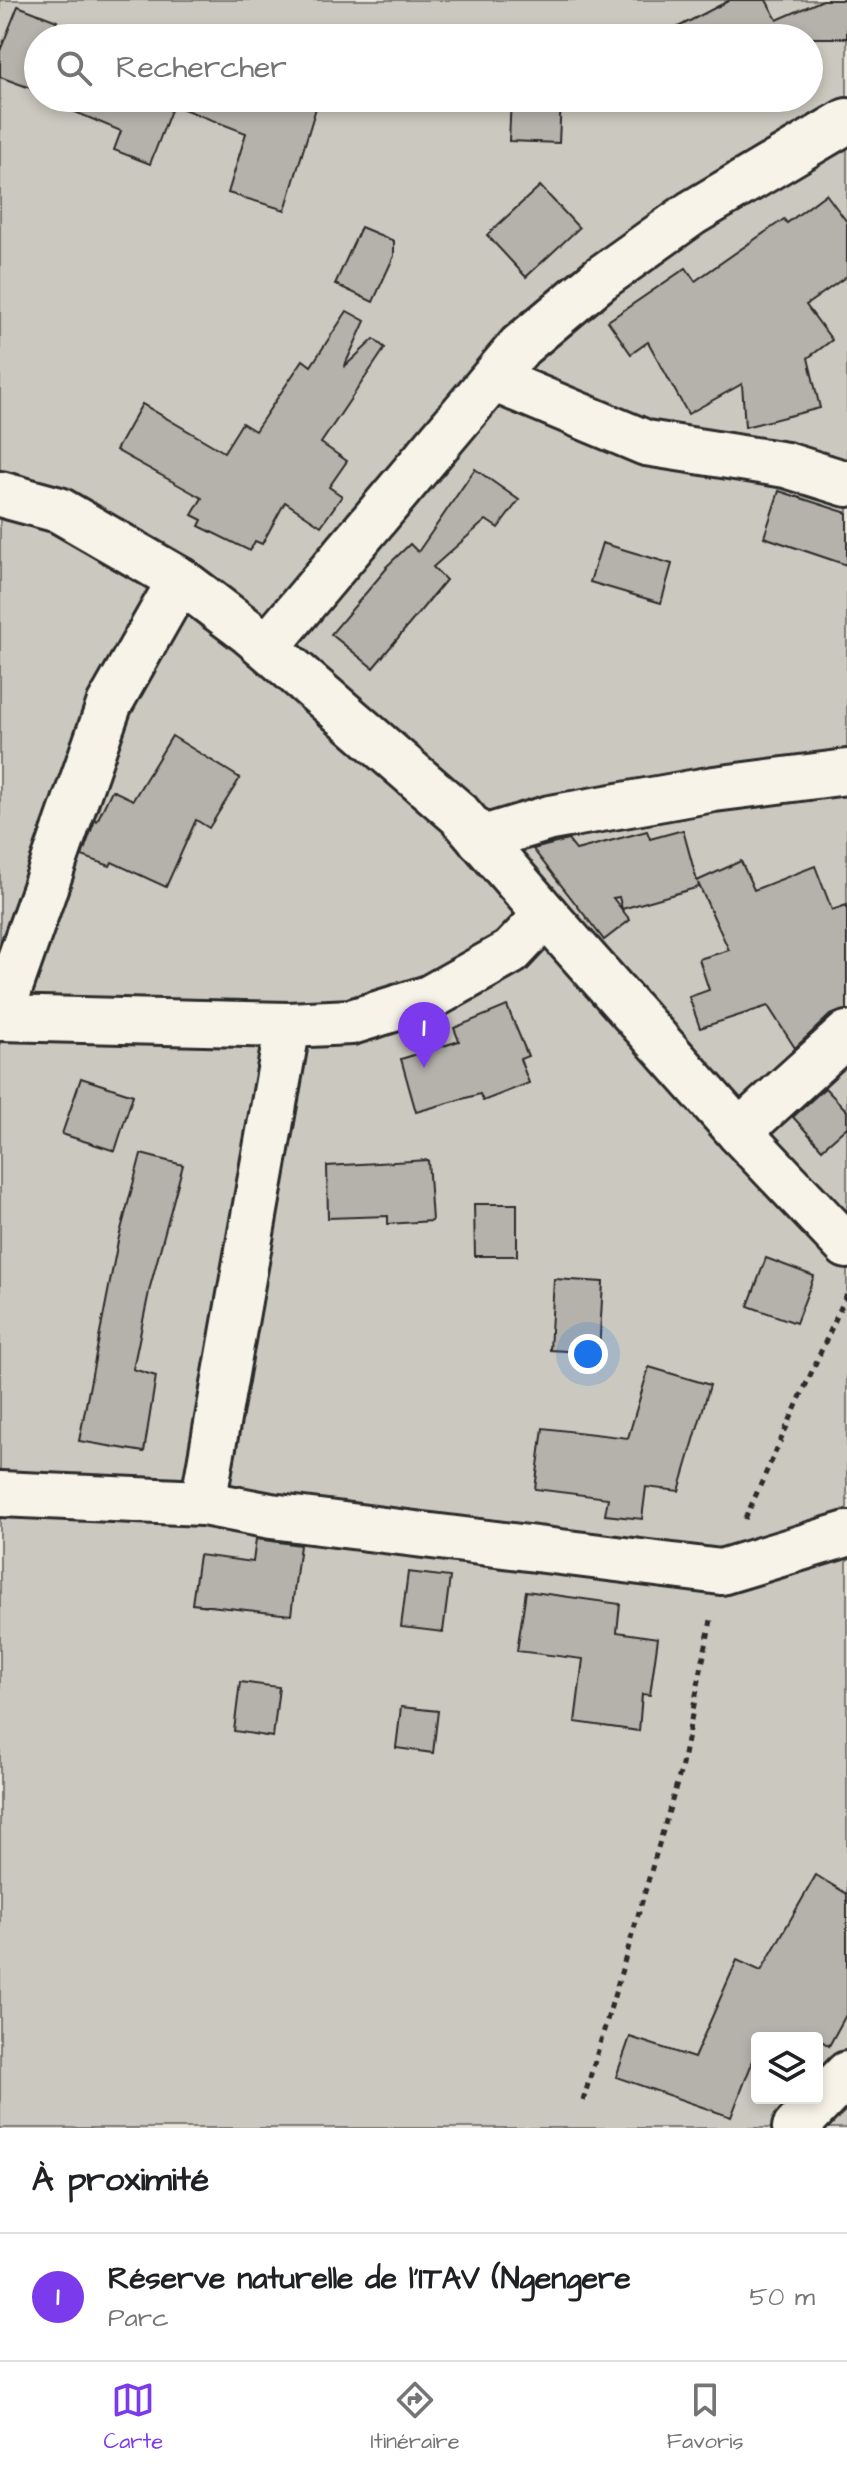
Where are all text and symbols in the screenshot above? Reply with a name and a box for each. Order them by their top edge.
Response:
search box [24,24,823,112]
icon: search [52,46,96,90]
text: Rechercher [116,47,287,89]
pin: 1 [398,1002,450,1068]
your location [568,1334,608,1374]
map controls [751,2032,823,2104]
button: layers [751,2032,823,2104]
text: À proximité [32,2156,209,2204]
text: Réserve naturelle de l'ITAV (Ngengere [108,2258,631,2300]
text: 1 [56,2279,60,2315]
text: 50 m [750,2279,815,2315]
text: Parc [108,2300,169,2336]
tab: Carte [104,2378,163,2457]
tab: Itinéraire [370,2378,460,2457]
tab: Favoris [667,2378,743,2457]

